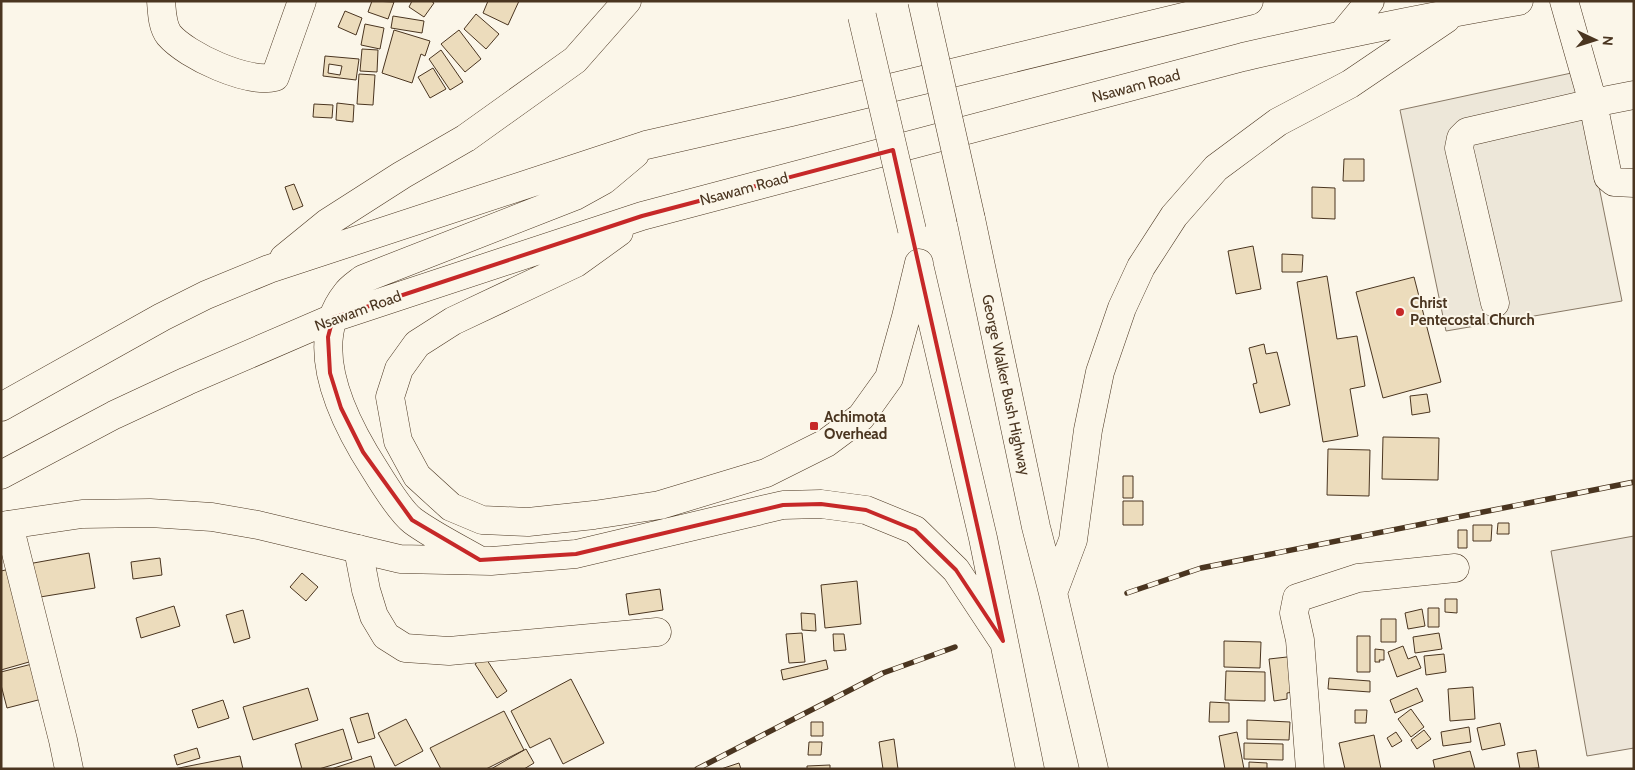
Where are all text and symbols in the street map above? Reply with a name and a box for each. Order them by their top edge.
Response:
north arrow [1570,15,1620,65]
text: N [1599,35,1617,46]
street label: Nsawam Road [1090,66,1182,106]
street label: Nsawam Road [698,169,790,209]
street label: Nsawam Road [312,287,404,335]
street label: George Walker Bush Highway [978,293,1034,478]
place label: Christ Pentecostal Church [1410,294,1535,329]
marker: Christ Pentecostal Church [1394,306,1406,318]
place label: Achimota Overhead [824,408,887,443]
marker: Achimota Overhead [808,420,820,432]

